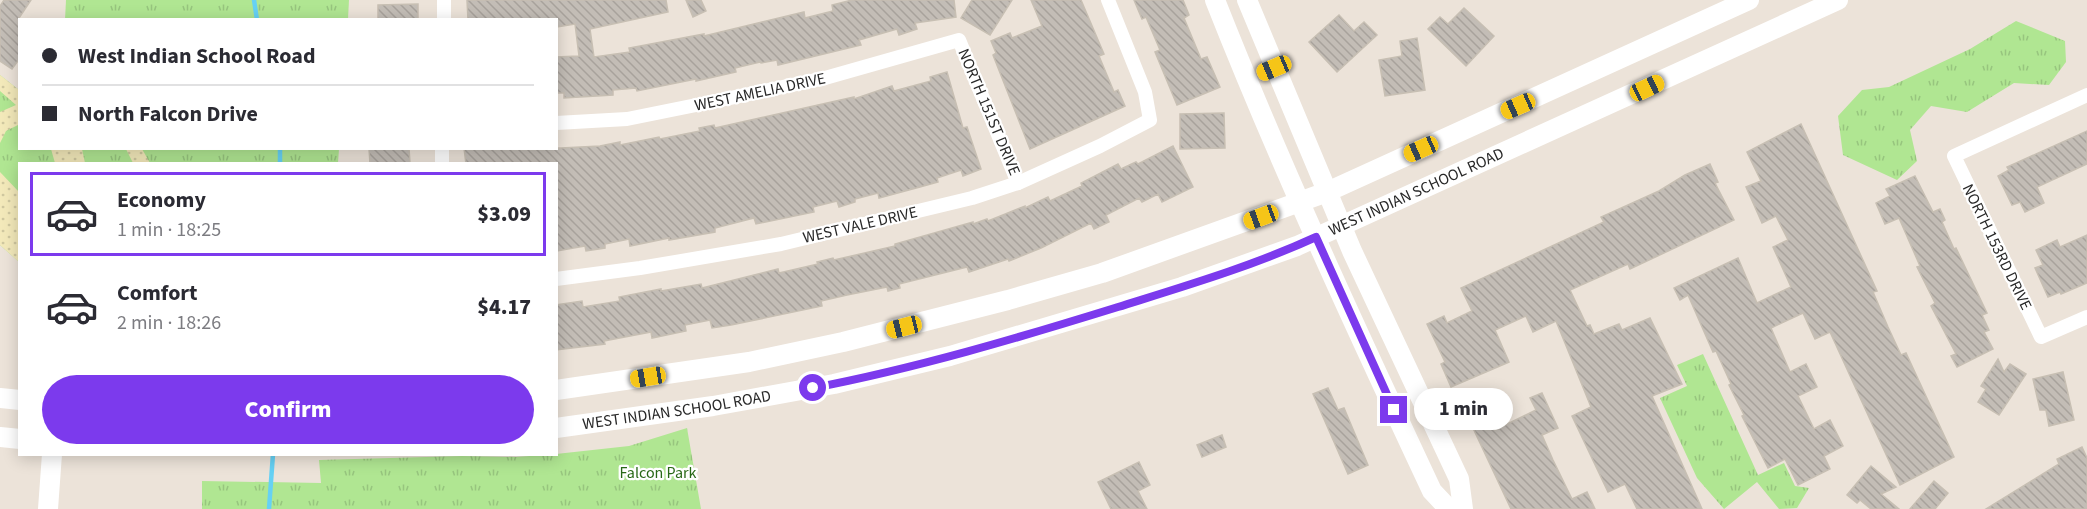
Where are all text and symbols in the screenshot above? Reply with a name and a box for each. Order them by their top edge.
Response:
text: West Indian School Road [78,40,316,72]
street label: NORTH 151ST DRIVE [952,45,1026,179]
car [1254,53,1294,83]
street label: WEST AMELIA DRIVE [692,67,828,117]
car [1627,72,1667,104]
car [1498,90,1538,122]
text: North Falcon Drive [78,98,258,130]
car [1401,133,1441,165]
street label: WEST INDIAN SCHOOL ROAD [1325,142,1508,241]
street label: NORTH 153RD DRIVE [1957,180,2037,314]
text: Economy [117,184,206,216]
icon: car [45,187,99,241]
text: $3.09 [477,198,531,230]
street label: WEST VALE DRIVE [801,201,919,249]
car [1241,202,1281,232]
text: 1 min · 18:25 [117,216,221,244]
text: Comfort [117,277,198,309]
icon: car [45,280,99,334]
text: $4.17 [477,291,531,323]
text: 2 min · 18:26 [117,309,221,337]
car [884,314,924,340]
car [629,365,667,389]
route start [799,374,826,401]
button: Confirm [42,375,534,444]
street label: WEST INDIAN SCHOOL ROAD [581,385,773,435]
callout: 1 min [1415,389,1514,431]
text: 1 min [1439,395,1488,423]
route end [1380,396,1407,423]
park label: Falcon Park [619,462,697,484]

